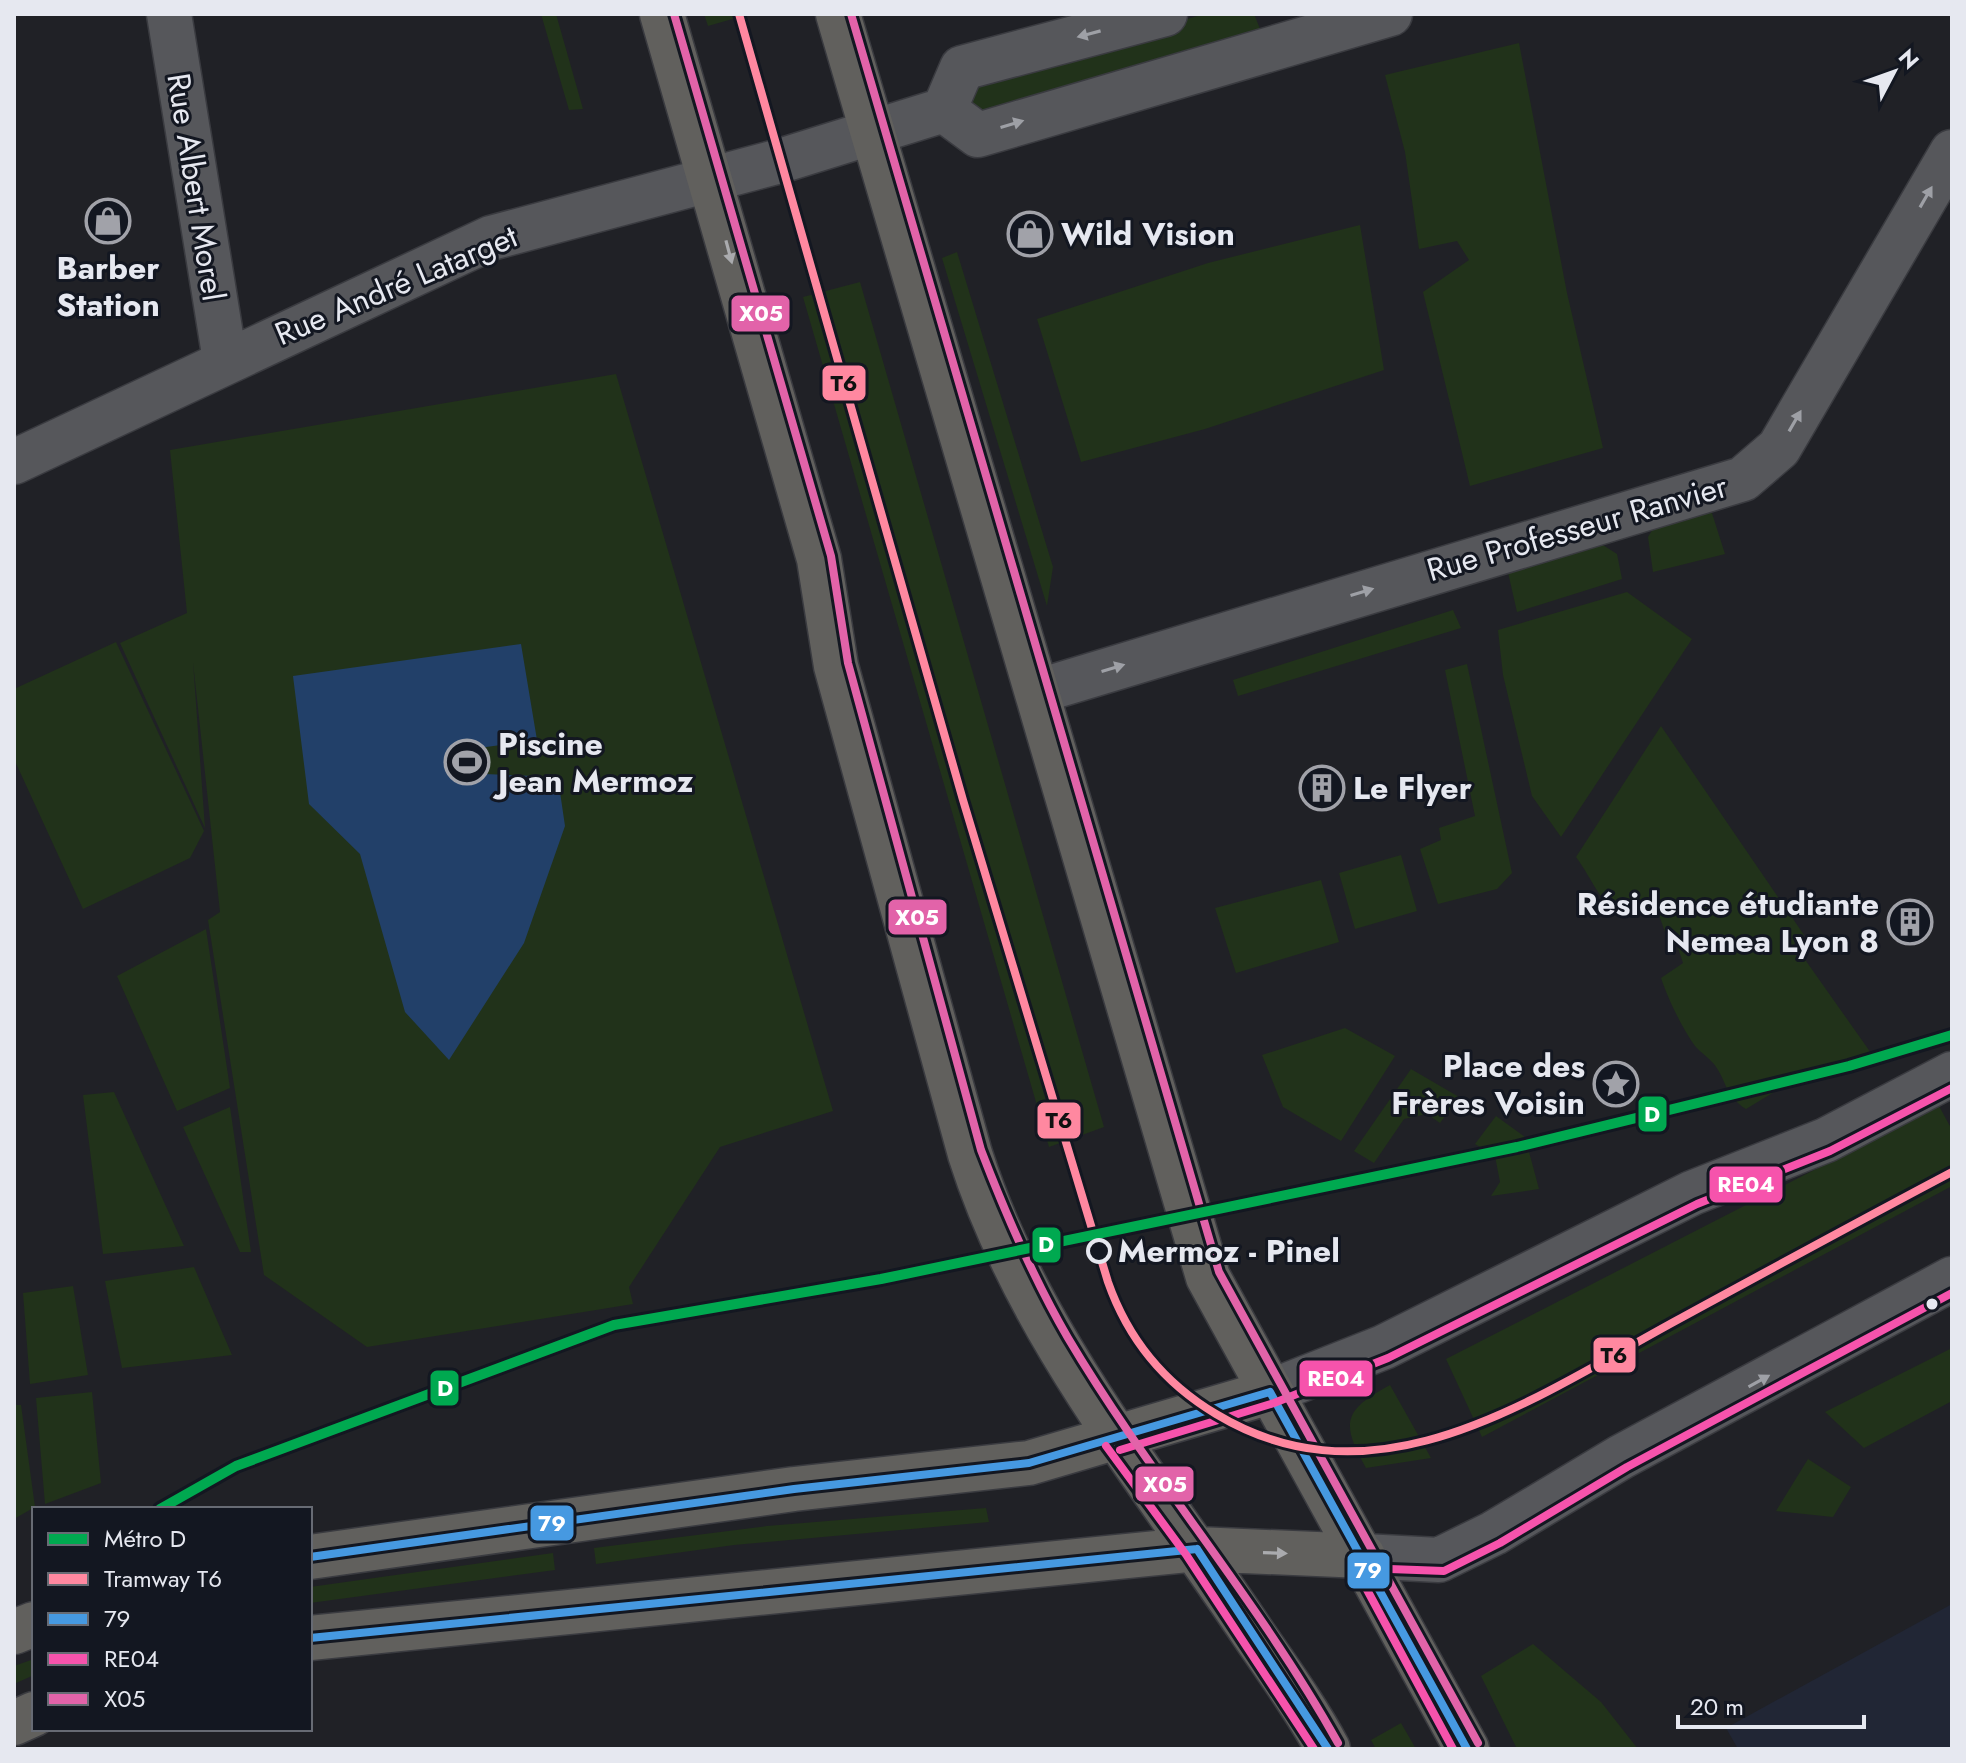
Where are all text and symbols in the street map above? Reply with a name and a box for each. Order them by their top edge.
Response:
one-way arrow [1077,29,1102,41]
north arrow [1854,32,1934,112]
text: N [1891,42,1927,76]
street label: Rue Albert Morel [155,70,237,304]
one-way arrow [1001,117,1025,130]
one-way arrow [1919,186,1933,208]
shop icon: Barber Station [84,197,132,245]
shop icon: Wild Vision [1006,210,1054,258]
place label: Wild Vision [1061,211,1235,257]
street label: Rue André Latarget [268,213,525,357]
one-way arrow [723,241,736,265]
place label: Barber Station [56,245,160,328]
line badge: X05 [730,294,791,333]
text: X05 [739,297,783,329]
line badge: T6 [821,364,867,402]
text: T6 [830,367,858,399]
one-way arrow [1787,410,1801,432]
street label: Rue Professeur Ranvier [1421,463,1733,593]
one-way arrow [1350,585,1374,598]
one-way arrow [1102,661,1126,674]
place label: Piscine Jean Mermoz [492,721,694,804]
sports icon: Piscine Jean Mermoz [443,738,491,786]
building icon: Le Flyer [1298,764,1346,812]
place label: Le Flyer [1353,765,1472,811]
place label: Résidence étudiante Nemea Lyon 8 [1577,881,1879,964]
line badge: X05 [887,898,948,936]
building icon: Résidence étudiante Nemea Lyon 8 [1886,898,1934,946]
text: X05 [895,901,939,933]
place label: Place des Frères Voisin [1391,1043,1585,1126]
place icon: Place des Frères Voisin [1592,1060,1640,1108]
line badge: D [1637,1095,1668,1133]
text: D [1644,1098,1660,1130]
line badge: T6 [1036,1101,1082,1140]
text: T6 [1045,1104,1073,1136]
line badge: RE04 [1708,1165,1784,1204]
text: RE04 [1717,1168,1775,1200]
line badge: D [1031,1226,1062,1264]
text: D [1038,1228,1054,1260]
place label: Mermoz - Pinel [1118,1228,1340,1274]
marker: Mermoz - Pinel [1087,1239,1111,1263]
unlabelled marker [1924,1296,1940,1312]
line badge: T6 [1592,1336,1637,1374]
text: T6 [1600,1339,1628,1371]
line badge: RE04 [1298,1359,1374,1398]
text: RE04 [1307,1362,1365,1394]
line badge: D [429,1369,460,1407]
text: D [437,1372,453,1404]
one-way arrow [1748,1375,1770,1389]
line badge: X05 [1134,1465,1195,1503]
text: X05 [1143,1468,1187,1500]
line badge: 79 [529,1504,575,1542]
legend [32,1507,312,1731]
text: 79 [538,1507,566,1539]
text: Métro D [104,1521,186,1556]
one-way arrow [1263,1546,1288,1559]
line badge: 79 [1346,1551,1391,1590]
text: 79 [1354,1554,1382,1586]
text: Tramway T6 [104,1561,222,1596]
text: 79 [104,1601,130,1636]
text: RE04 [104,1641,159,1676]
scale bar [1678,1679,1864,1729]
text: X05 [104,1681,145,1716]
text: 20 m [1690,1689,1744,1724]

